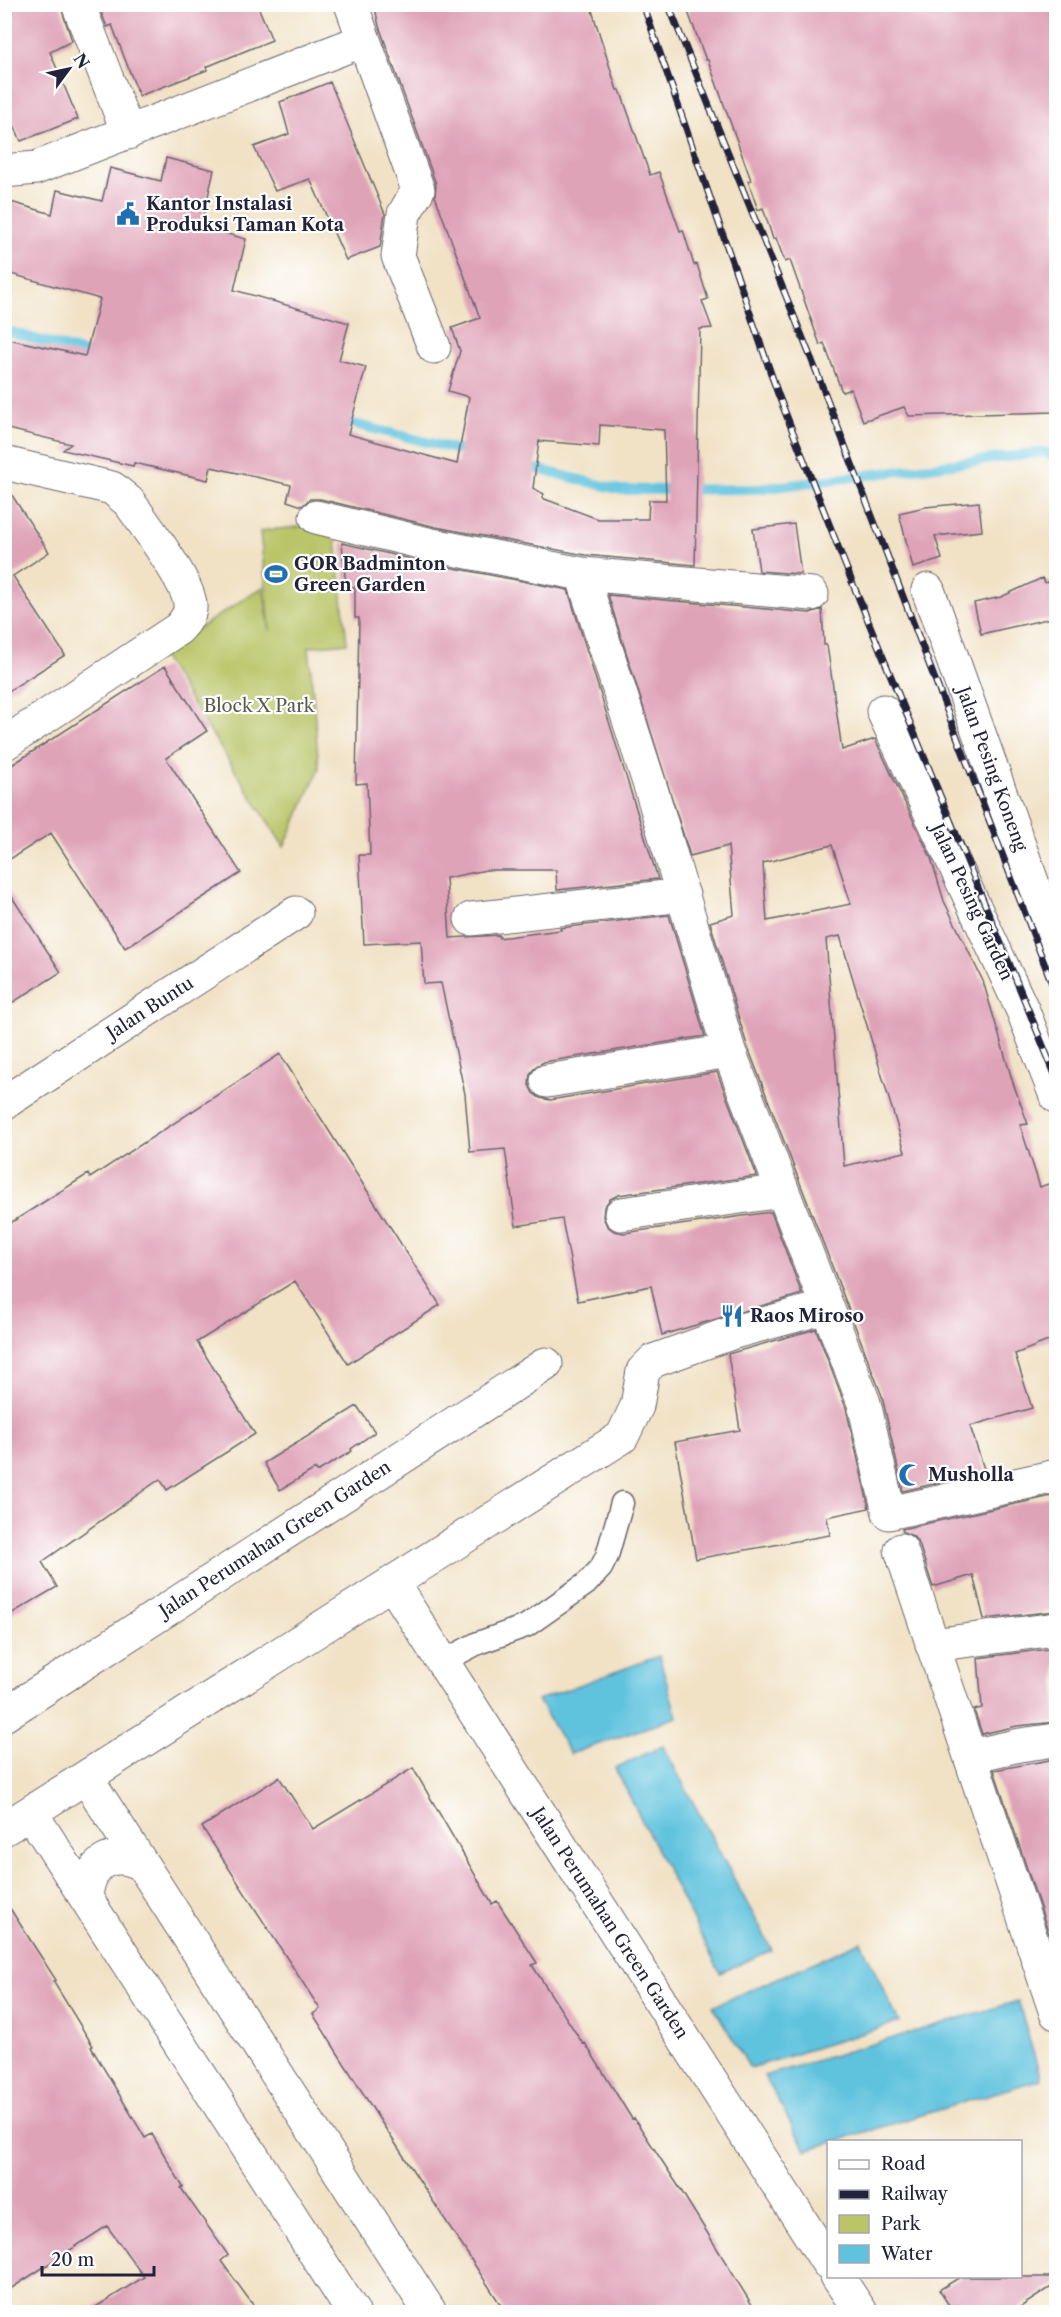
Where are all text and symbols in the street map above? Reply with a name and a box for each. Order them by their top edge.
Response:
north arrow [39,39,99,99]
text: N [69,50,94,72]
place label: Kantor Instalasi Produksi Taman Kota [146,193,345,236]
public building icon: Kantor Instalasi Produksi Taman Kota [115,201,141,227]
place label: GOR Badminton Green Garden [294,553,446,596]
sports icon: GOR Badminton Green Garden [263,561,289,587]
street label: Jalan Pesing Koneng [951,681,1032,855]
park label: Block X Park [204,695,316,717]
street label: Jalan Pesing Garden [925,817,1018,984]
street label: Jalan Buntu [100,972,197,1046]
restaurant icon: Raos Miroso [719,1303,745,1329]
place label: Raos Miroso [750,1305,864,1327]
street label: Jalan Perumahan Green Garden [153,1456,395,1624]
mosque icon: Musholla [897,1462,923,1488]
place label: Musholla [928,1464,1015,1486]
street label: Jalan Perumahan Green Garden [525,1801,693,2043]
legend [827,2140,1022,2278]
text: Road [881,2153,926,2175]
text: Railway [881,2183,949,2205]
text: Park [881,2213,922,2235]
scale bar [42,2239,154,2277]
text: Water [880,2243,933,2265]
text: 20 m [51,2249,95,2271]

